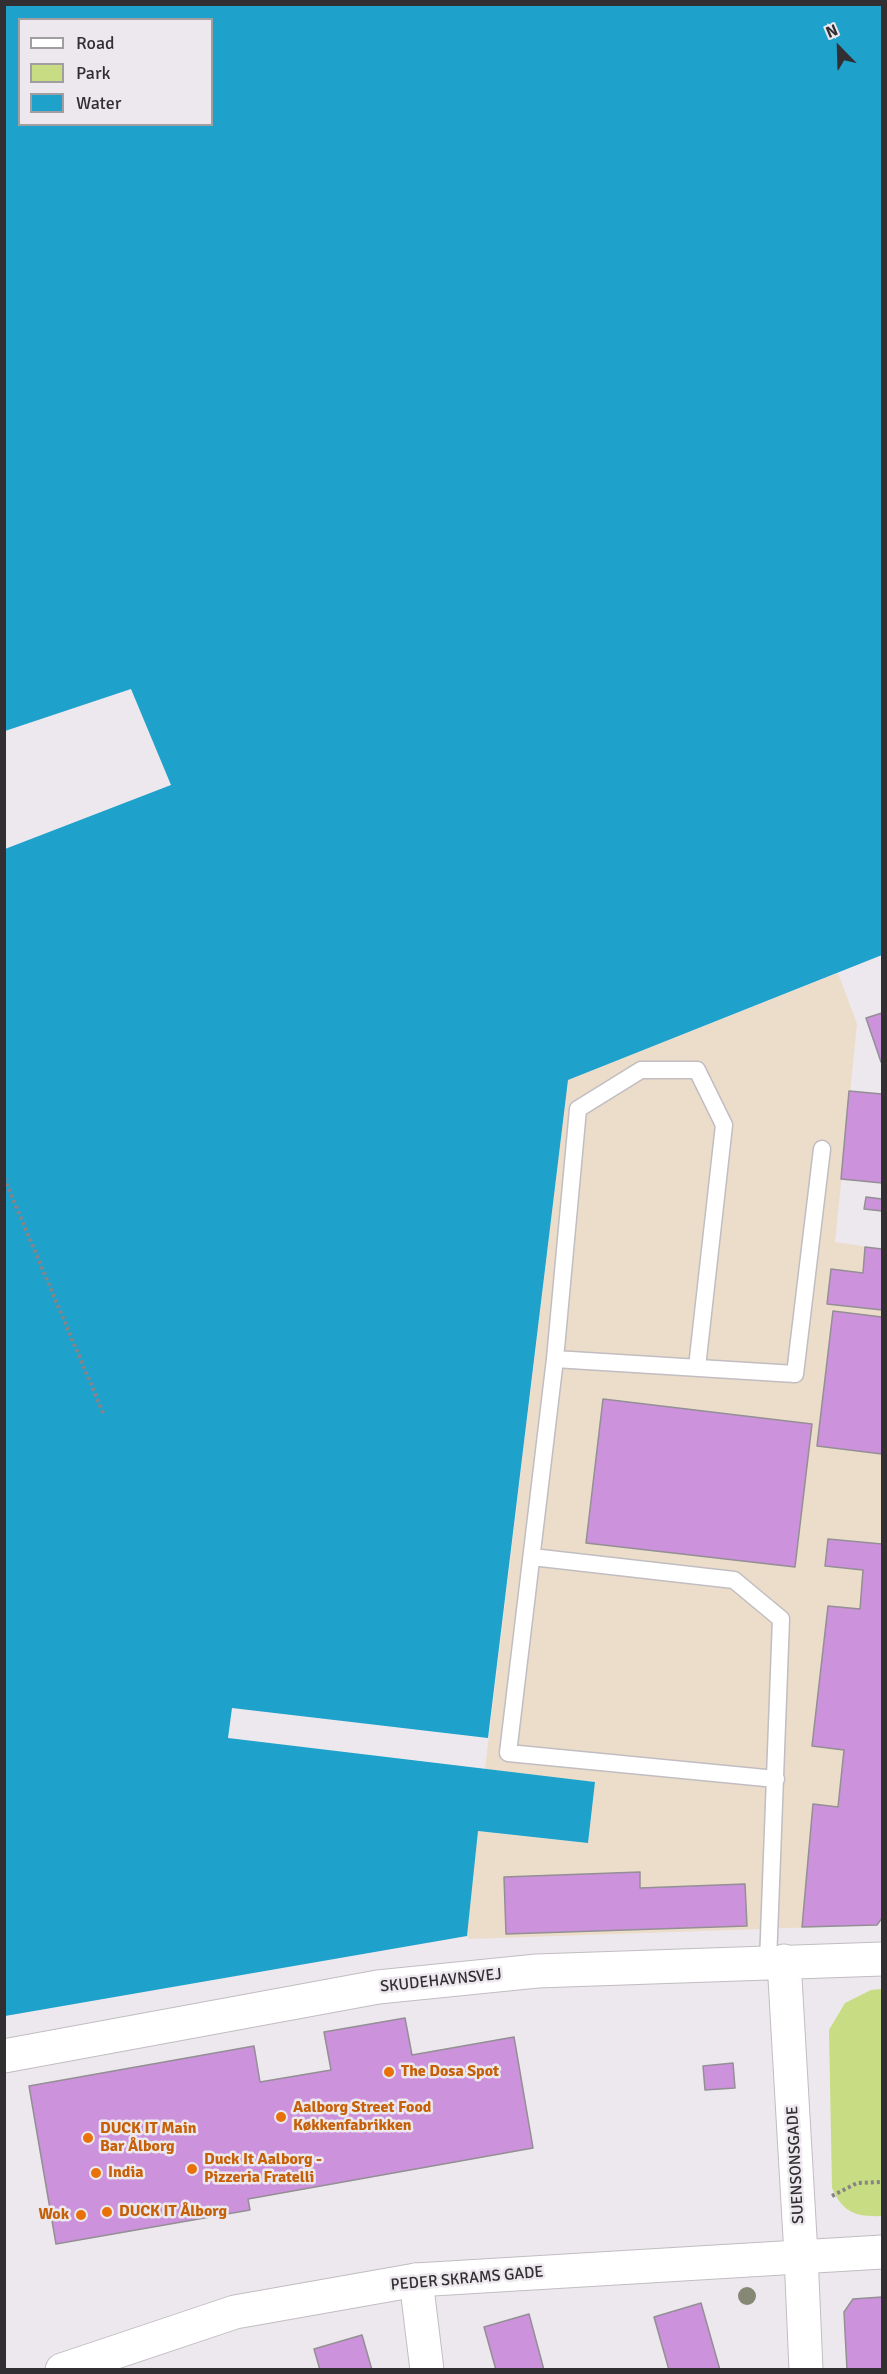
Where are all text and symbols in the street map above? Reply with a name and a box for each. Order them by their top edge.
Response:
legend [18,18,213,126]
north arrow [809,18,869,78]
text: N [823,20,841,43]
text: Road [76,32,115,54]
text: Park [76,62,111,84]
text: Water [76,92,121,114]
street label: SKUDEHAVNSVEJ [379,1965,503,1997]
place label: The Dosa Spot [401,2062,499,2082]
marker: The Dosa Spot [382,2065,396,2079]
place label: Aalborg Street Food Køkkenfabrikken [293,2098,431,2136]
street label: SUENSONSGADE [783,2106,809,2224]
marker: Aalborg Street Food Køkkenfabrikken [274,2110,288,2124]
place label: DUCK IT Main Bar Ålborg [100,2119,196,2157]
marker: DUCK IT Main Bar Ålborg [81,2131,95,2145]
place label: Duck It Aalborg - Pizzeria Fratelli [204,2150,322,2188]
marker: Duck It Aalborg - Pizzeria Fratelli [185,2162,199,2176]
place label: India [108,2163,143,2183]
marker: India [89,2166,103,2180]
place label: DUCK IT Ålborg [119,2202,227,2222]
place label: Wok [38,2205,69,2225]
marker: DUCK IT Ålborg [100,2205,114,2219]
marker: Wok [74,2208,88,2222]
street label: PEDER SKRAMS GADE [390,2263,544,2295]

